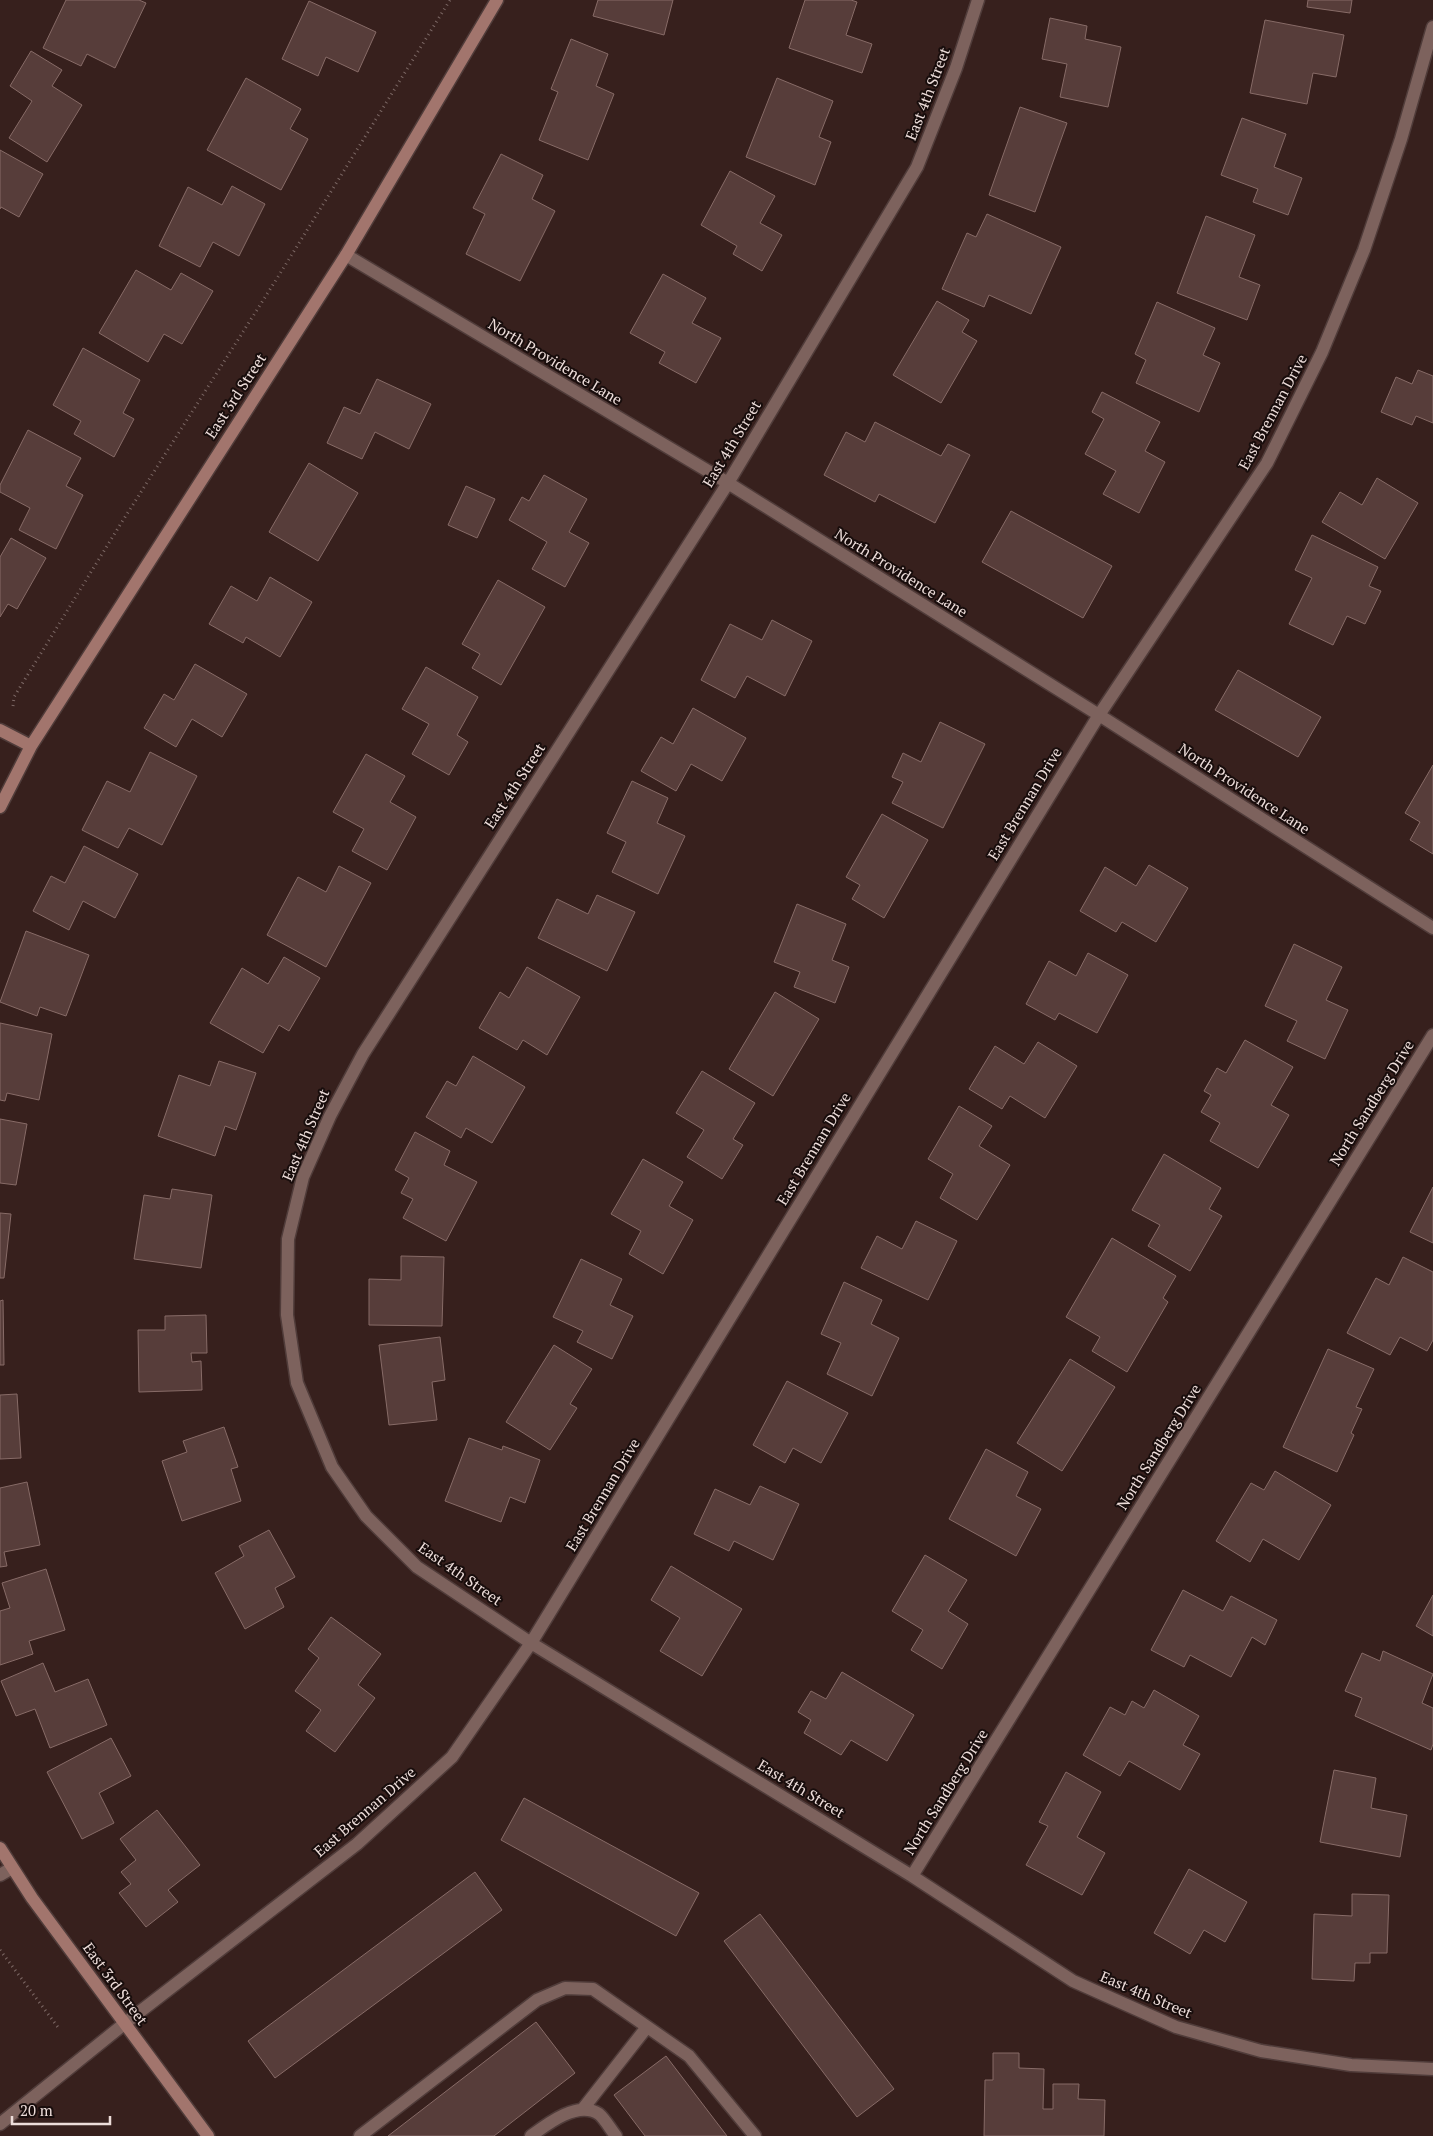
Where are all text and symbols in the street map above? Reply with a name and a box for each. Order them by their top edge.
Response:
street label: East 4th Street [900,44,954,143]
street label: North Providence Lane [485,313,626,409]
street label: East 3rd Street [200,349,270,442]
street label: East Brennan Drive [1233,350,1311,473]
street label: East 4th Street [697,396,765,491]
street label: North Providence Lane [831,523,972,621]
street label: North Providence Lane [1175,738,1314,838]
street label: East 4th Street [479,739,549,832]
street label: East Brennan Drive [983,743,1066,864]
street label: North Sandberg Drive [1324,1036,1418,1169]
street label: East 4th Street [277,1085,334,1184]
street label: East Brennan Drive [772,1088,855,1209]
street label: North Sandberg Drive [1111,1380,1205,1513]
street label: East Brennan Drive [561,1434,644,1555]
street label: East 4th Street [415,1537,507,1610]
street label: North Sandberg Drive [898,1725,992,1858]
street label: East 4th Street [754,1754,849,1822]
street label: East Brennan Drive [309,1762,419,1861]
street label: East 3rd Street [79,1938,153,2029]
street label: East 4th Street [1097,1966,1196,2023]
scale bar [12,2094,110,2126]
text: 20 m [20,2100,53,2120]

